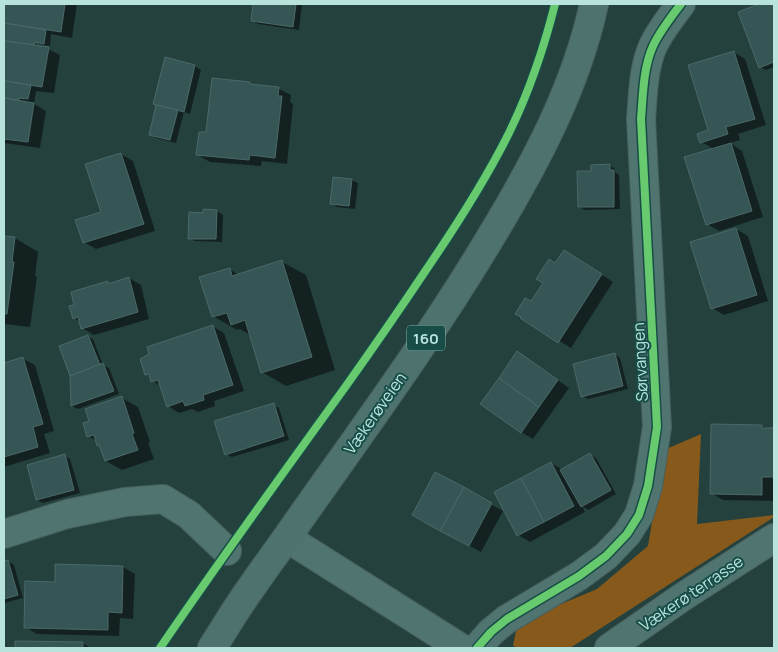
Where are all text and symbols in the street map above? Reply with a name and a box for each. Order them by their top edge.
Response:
street label: Sørvangen [627,322,653,402]
road number: 160 [407,326,445,350]
street label: Vækerøveien [339,368,411,458]
street label: Vækerø terrasse [635,550,747,636]

